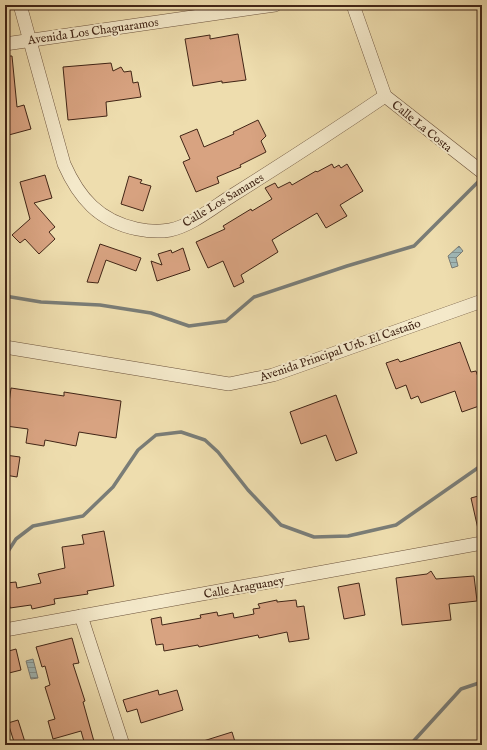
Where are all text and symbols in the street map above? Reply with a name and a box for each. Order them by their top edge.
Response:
street label: Avenida Los Chaguaramos [26,15,159,48]
street label: Calle La Costa [388,97,456,156]
street label: Calle Los Samanes [180,170,267,231]
street label: Avenida Principal Urb. El Castaño [257,316,424,386]
street label: Calle Araguaney [202,573,286,602]

